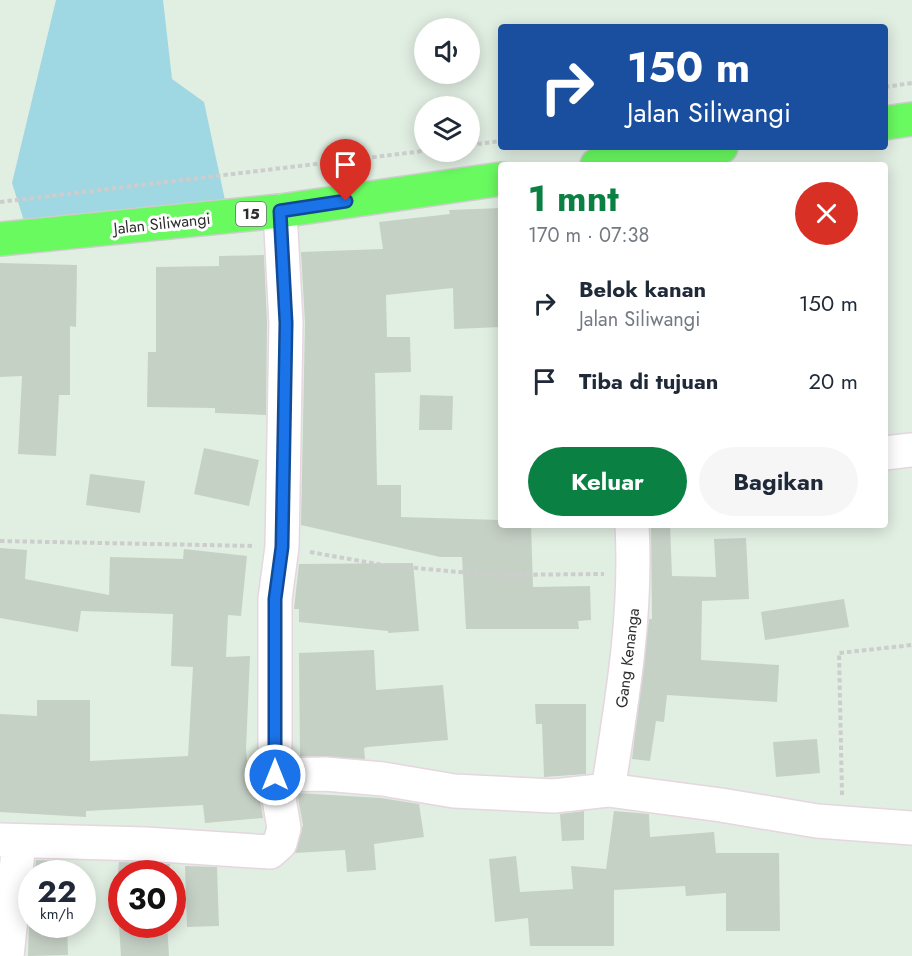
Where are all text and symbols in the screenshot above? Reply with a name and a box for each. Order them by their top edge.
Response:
map controls [414,18,480,162]
button: sound [414,18,480,84]
text: 150 m [627,37,750,98]
icon: right [528,48,606,126]
text: Jalan Siliwangi [627,93,791,132]
button: layers [414,96,480,162]
pin [320,139,371,201]
icon: arrive [329,148,362,181]
text: 1 mnt [528,172,619,224]
button: close [795,182,858,245]
road number: 15 [236,202,266,226]
street label: Jalan Siliwangi [111,207,212,240]
text: 170 m · 07:38 [528,221,649,250]
text: Belok kanan [579,273,706,305]
icon: right [528,287,561,320]
text: 150 m [799,287,858,319]
text: Jalan Siliwangi [579,305,700,334]
icon: arrive [528,365,561,398]
text: Tiba di tujuan [579,365,718,397]
text: 20 m [809,365,858,397]
button: Keluar [528,447,687,516]
button: Bagikan [699,447,858,516]
street label: Gang Kenanga [610,607,645,709]
position arrow [243,743,307,807]
speed limit sign: 30 [108,860,186,938]
text: 22 [37,870,77,913]
text: km/h [40,903,74,925]

